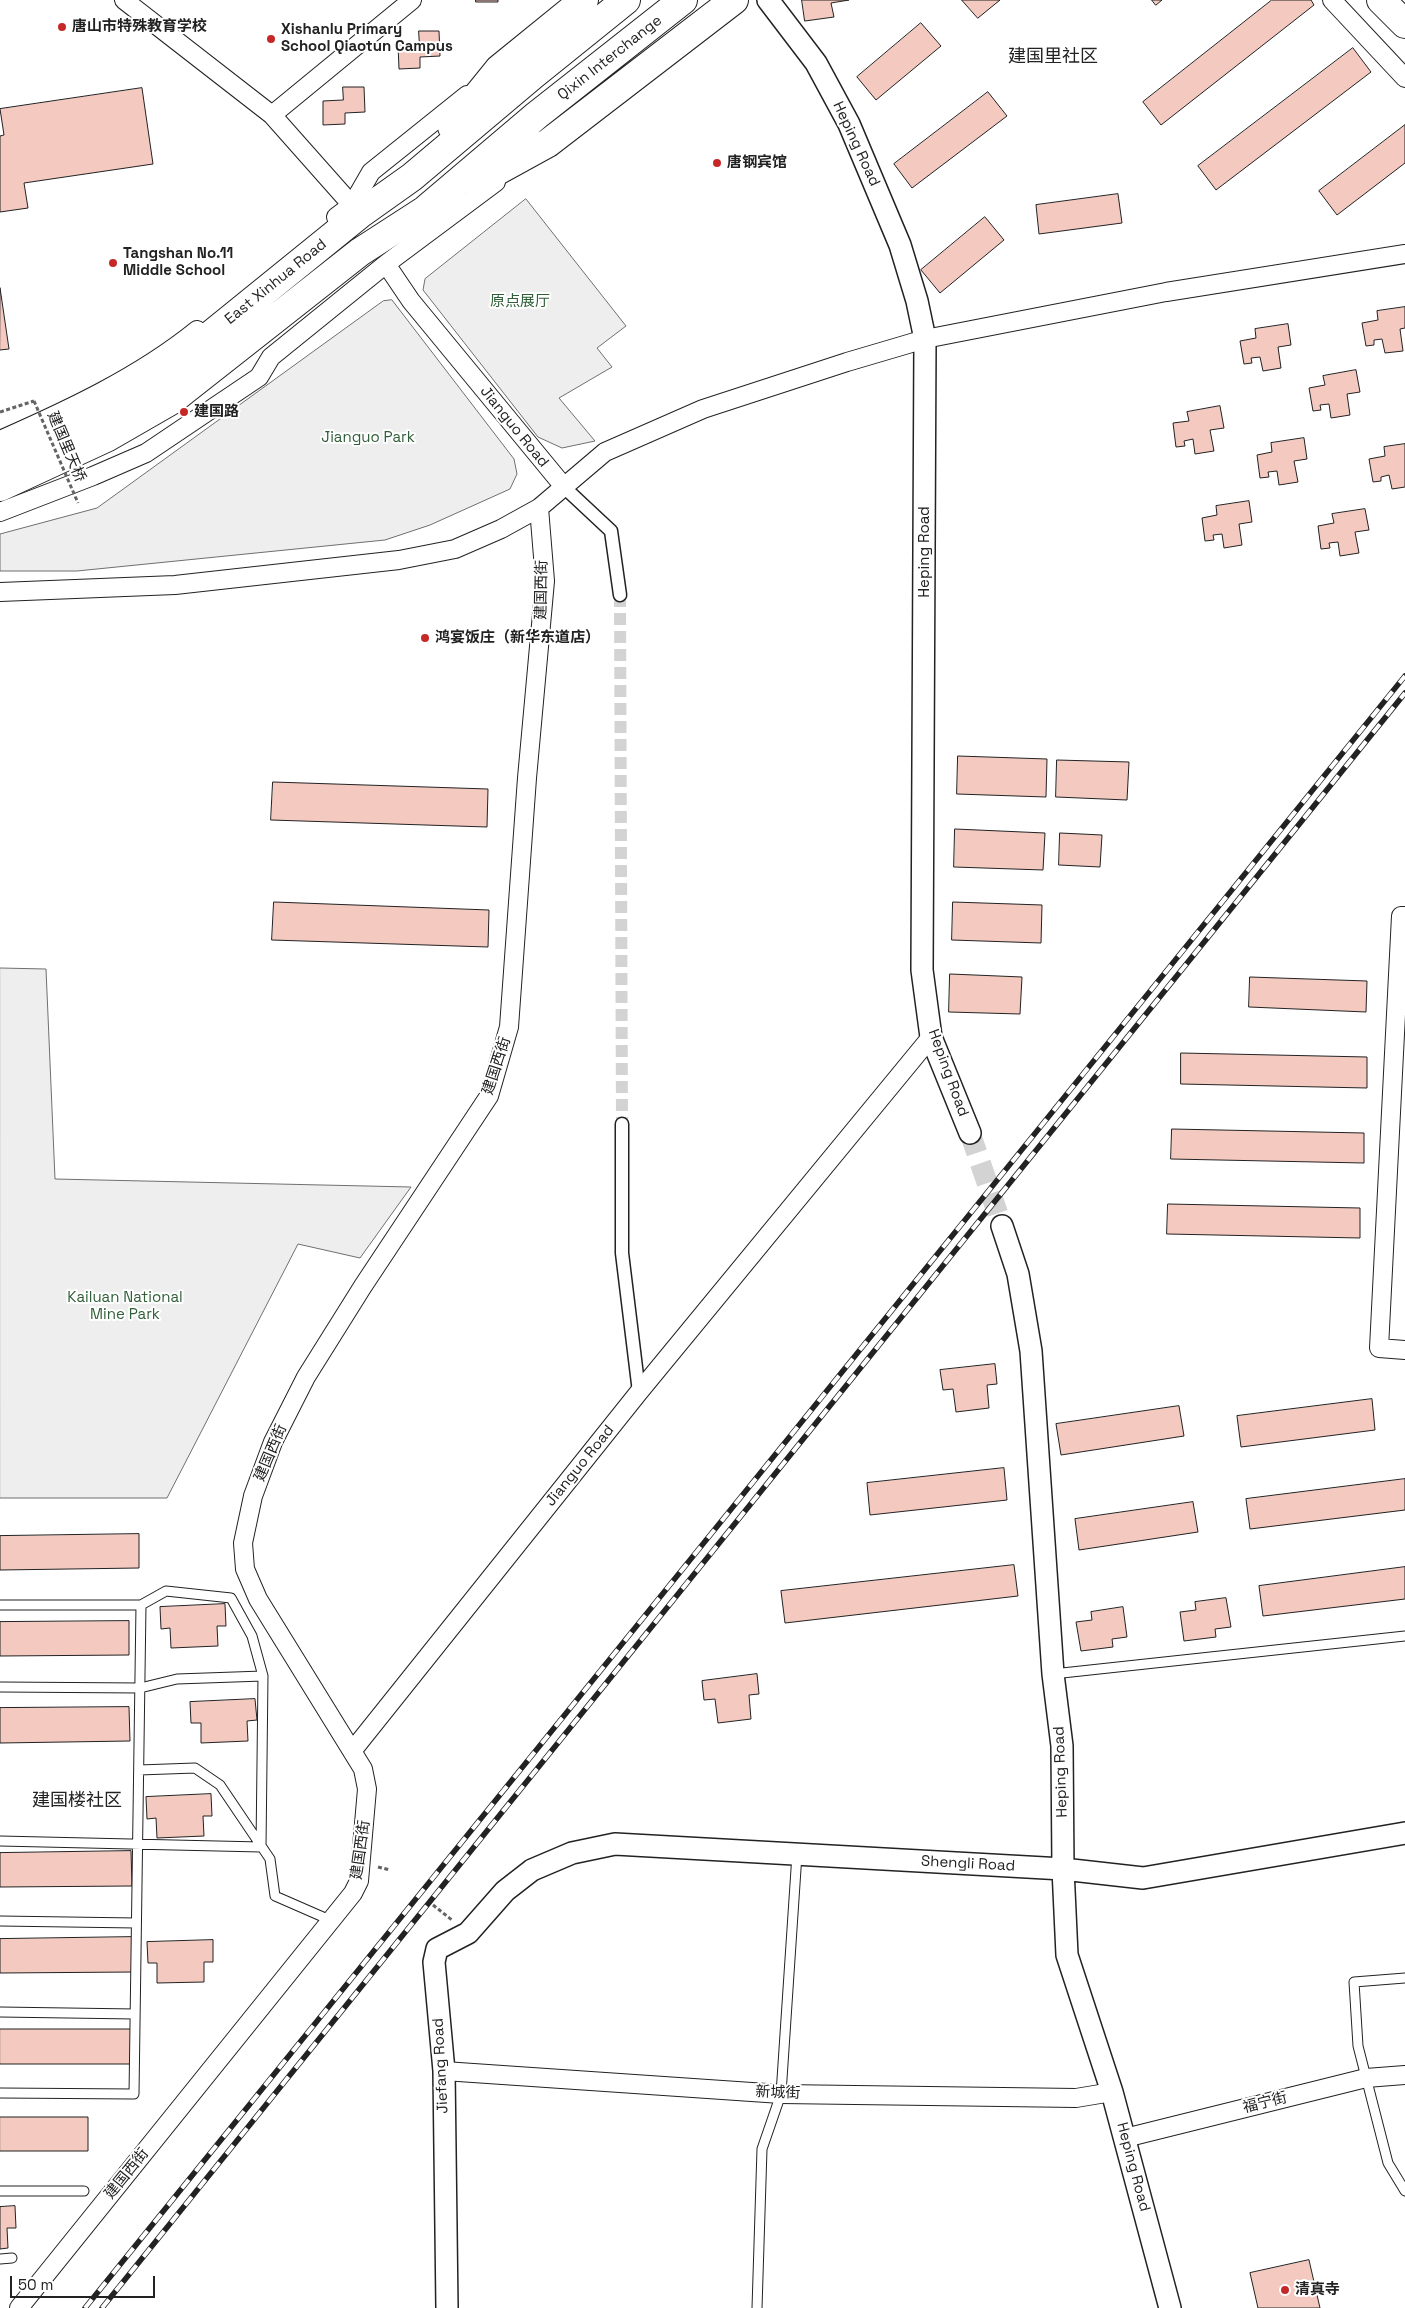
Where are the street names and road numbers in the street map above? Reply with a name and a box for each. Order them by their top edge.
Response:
street label: Qixin Interchange [554,12,666,104]
street label: Heping Road [828,99,884,189]
street label: East Xinhua Road [222,236,330,328]
street label: Jianguo Road [476,383,552,471]
street label: 建国里天桥 [43,409,89,485]
street label: Heping Road [916,506,934,598]
street label: 建国西街 [532,560,552,620]
street label: Heping Road [924,1027,972,1119]
street label: 建国西街 [479,1035,515,1097]
street label: 建国西街 [251,1422,291,1484]
street label: Jianguo Road [542,1422,618,1510]
street label: Heping Road [1050,1726,1072,1818]
street label: 建国西街 [348,1819,374,1881]
street label: Shengli Road [921,1853,1015,1875]
street label: Jiefang Road [430,2018,452,2114]
street label: 新城街 [755,2083,801,2103]
street label: 福宁街 [1241,2089,1289,2117]
street label: Heping Road [1112,2120,1154,2214]
street label: 建国西街 [101,2145,153,2203]

